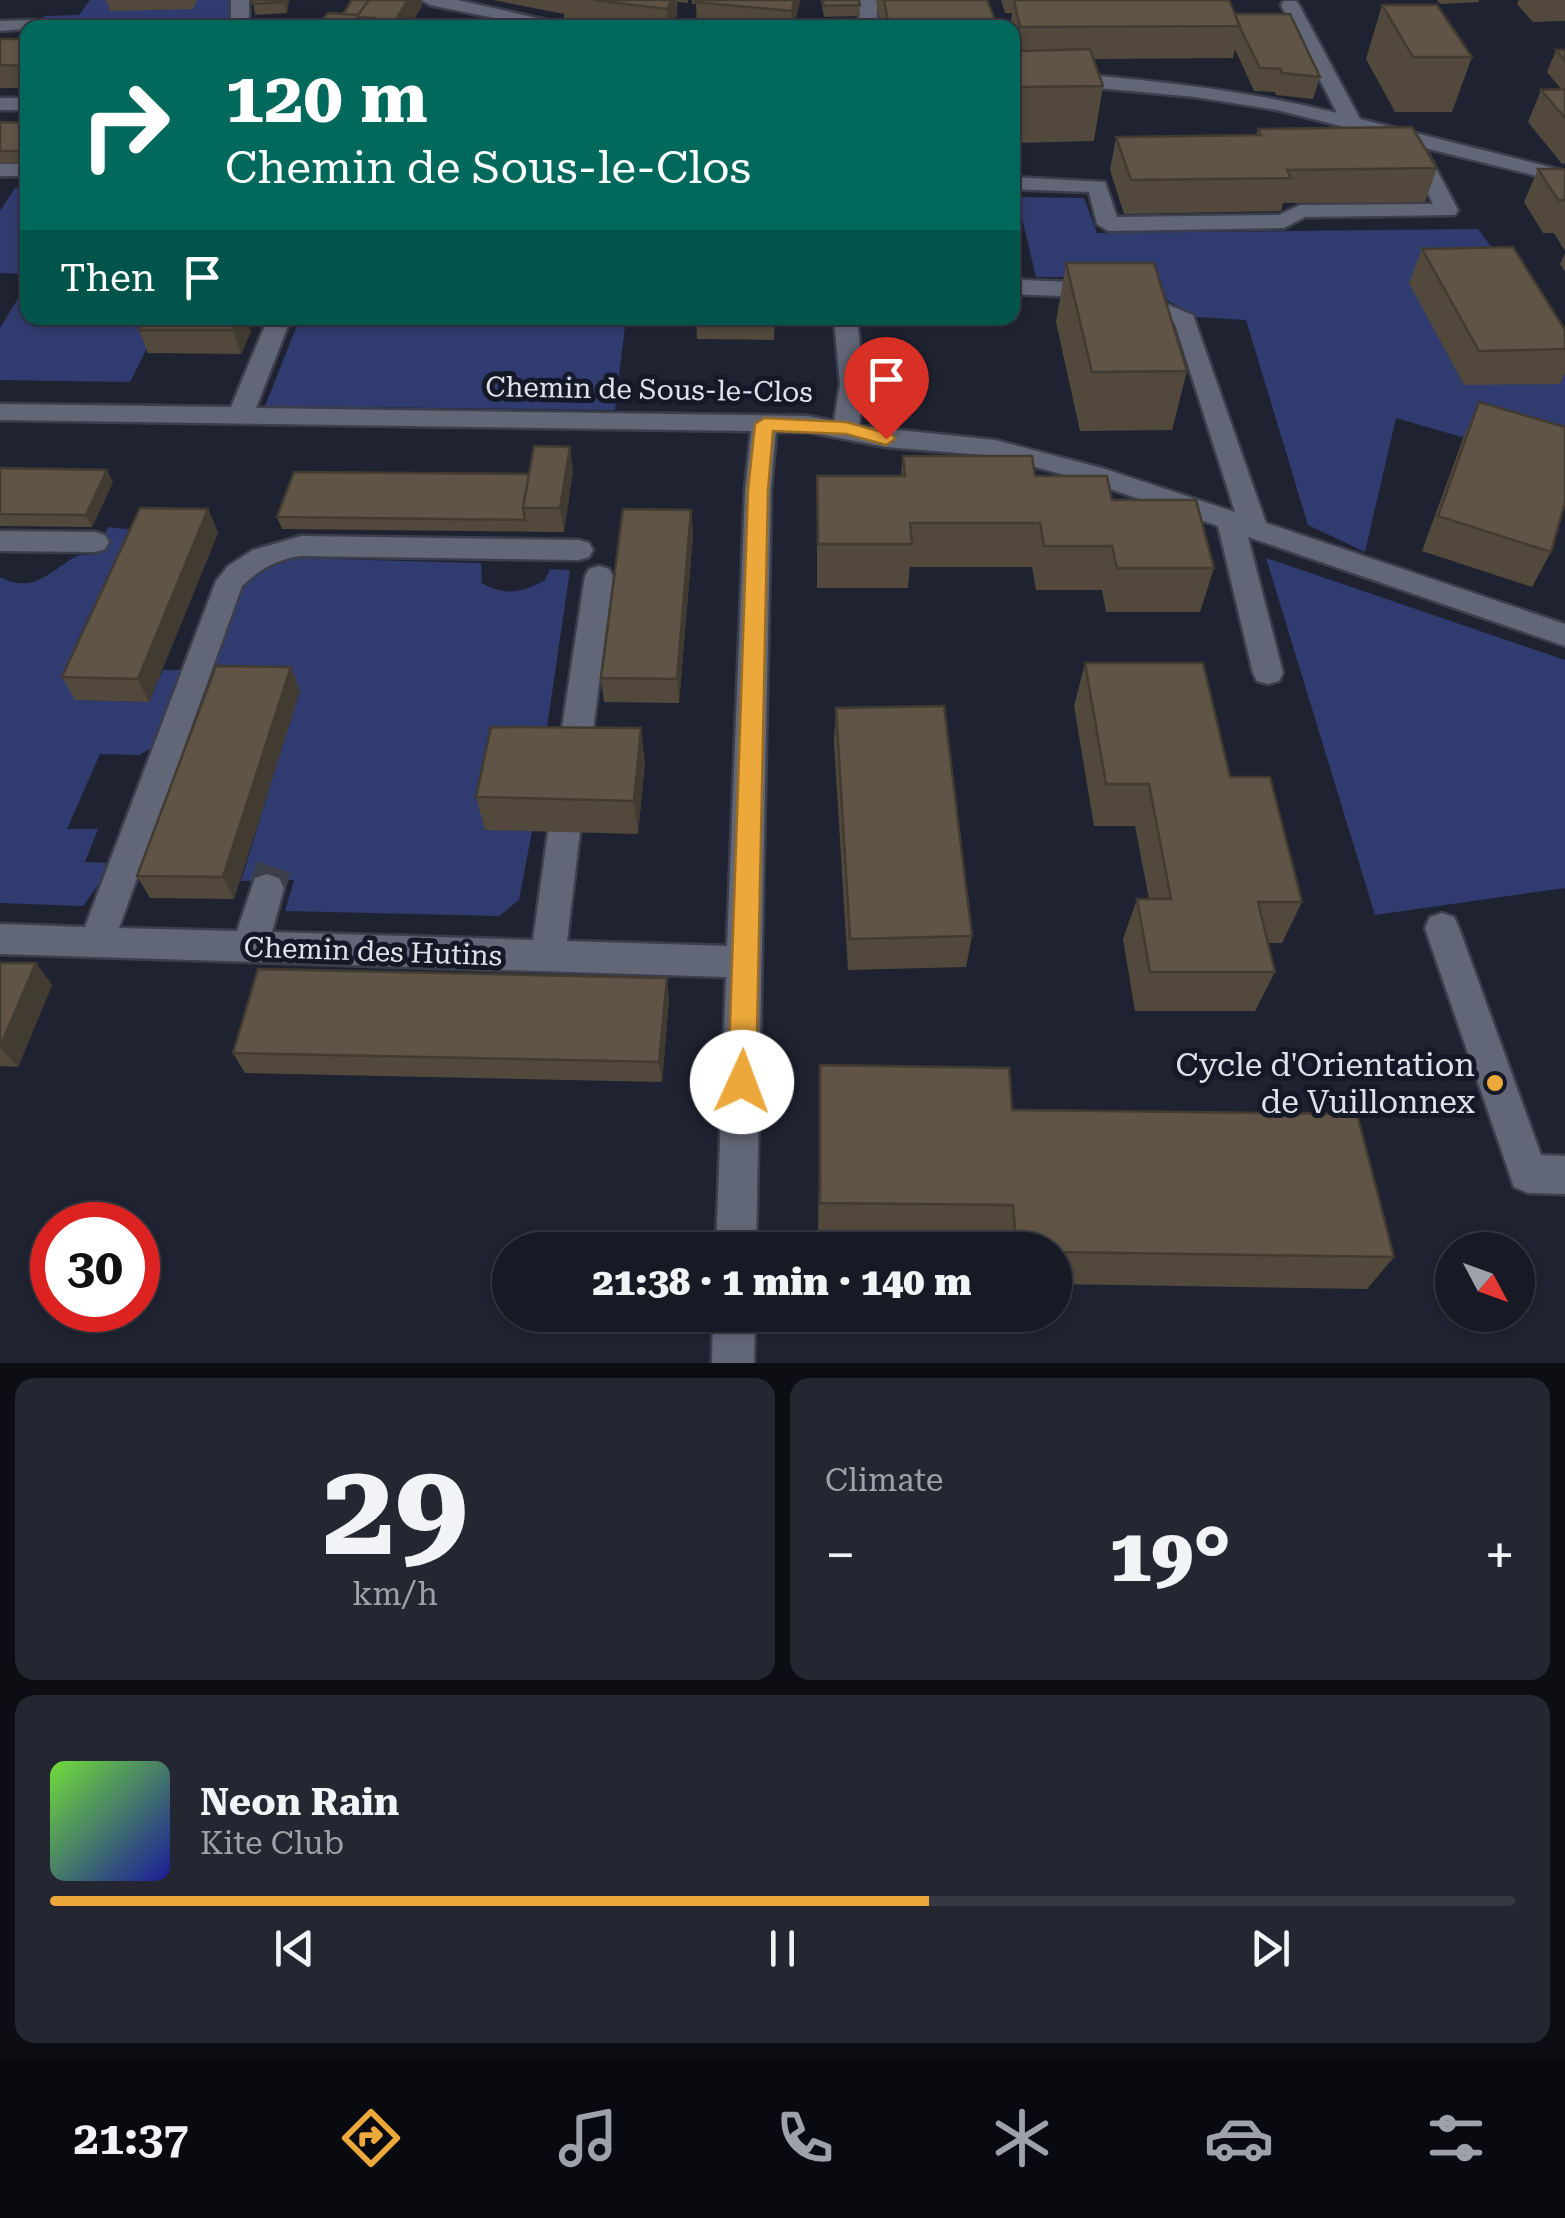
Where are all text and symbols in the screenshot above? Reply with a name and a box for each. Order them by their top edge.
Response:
text: 120 m [225,57,428,139]
icon: right [60,60,190,190]
text: Chemin de Sous-le-Clos [225,141,751,194]
icon: arrive [175,250,230,305]
text: Then [60,256,155,300]
pin [844,337,929,440]
icon: arrive [859,352,914,407]
street label: Chemin de Sous-le-Clos [485,370,813,409]
street label: Chemin des Hutins [243,931,503,972]
position arrow [690,1030,794,1134]
place label: Cycle d'Orientation de Vuillonnex [1175,1046,1476,1121]
marker: Cycle d'Orientation de Vuillonnex [1484,1072,1506,1094]
speed limit sign: 30 [30,1202,160,1332]
north arrow [1435,1232,1535,1332]
map controls [1435,1232,1535,1332]
text: 21:38 · 1 min · 140 m [592,1260,972,1304]
text: 29 [322,1433,468,1586]
text: Climate [825,1461,943,1499]
text: 19° [1109,1511,1231,1599]
text: − [825,1523,856,1587]
text: + [1484,1523,1515,1587]
text: km/h [352,1575,438,1613]
text: Neon Rain [200,1780,399,1824]
text: Kite Club [200,1824,344,1862]
icon: previous [267,1921,322,1976]
icon: pause [755,1921,810,1976]
icon: next [1243,1921,1298,1976]
icon: directions [336,2103,406,2173]
icon: music [553,2103,623,2173]
icon: phone [770,2103,840,2173]
icon: climate [987,2103,1057,2173]
icon: car [1204,2103,1274,2173]
icon: filters [1421,2103,1491,2173]
text: 21:37 [74,2112,188,2165]

